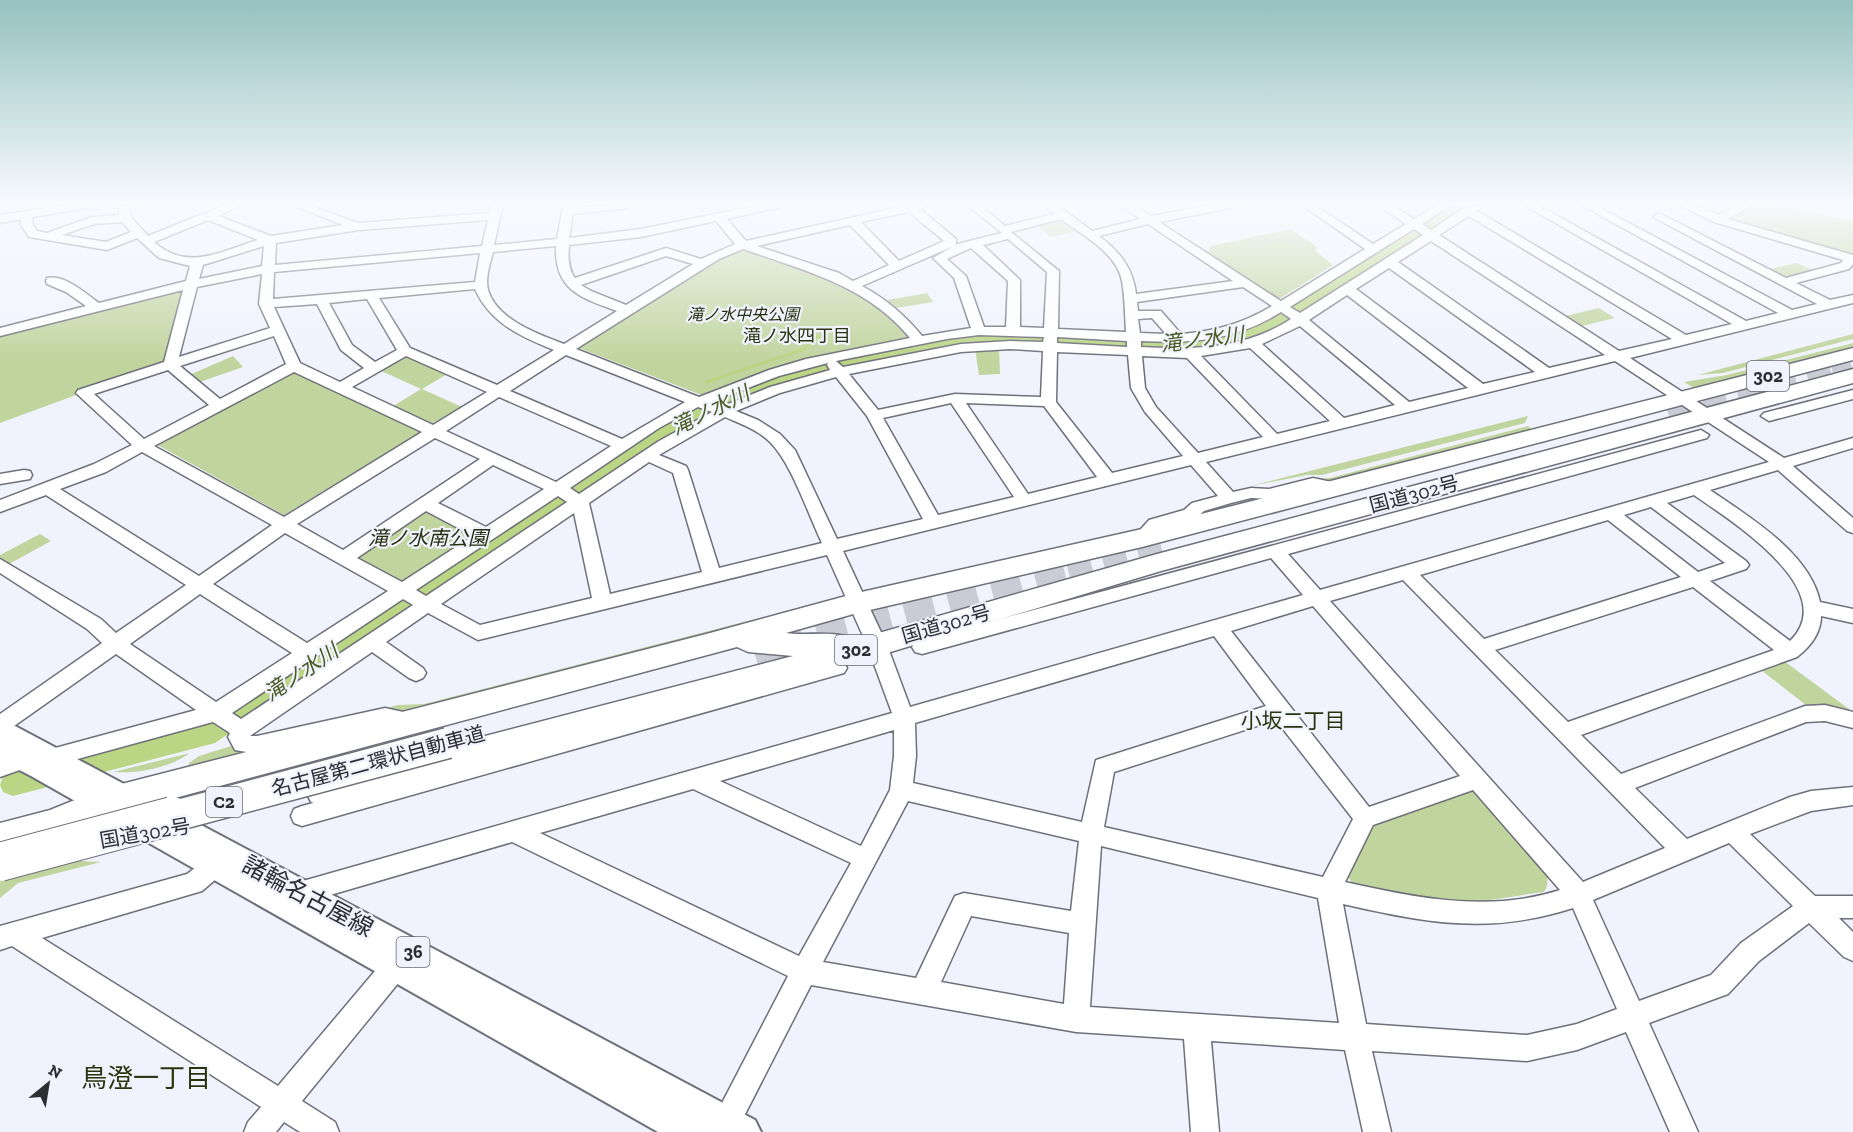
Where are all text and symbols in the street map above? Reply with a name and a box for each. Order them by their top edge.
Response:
park label: 滝ノ水中央公園 [687,305,801,324]
water label: 滝ノ水川 [1159,321,1247,357]
district label: 滝ノ水四丁目 [743,325,851,347]
road number: 302 [1747,361,1789,391]
water label: 滝ノ水川 [667,379,755,440]
street label: 国道302号 [1367,471,1461,517]
park label: 滝ノ水南公園 [368,526,491,550]
street label: 国道302号 [899,600,993,648]
road number: 302 [835,635,877,665]
water label: 滝ノ水川 [259,637,344,706]
district label: 小坂二丁目 [1241,708,1346,733]
street label: 名古屋第二環状自動車道 [269,721,487,801]
road number: C2 [206,787,242,817]
street label: 国道302号 [98,813,192,853]
street label: 諸輪名古屋線 [238,849,378,943]
road number: 36 [396,937,430,967]
north arrow [18,1054,78,1114]
text: N [45,1060,65,1083]
district label: 鳥澄一丁目 [81,1062,211,1094]

